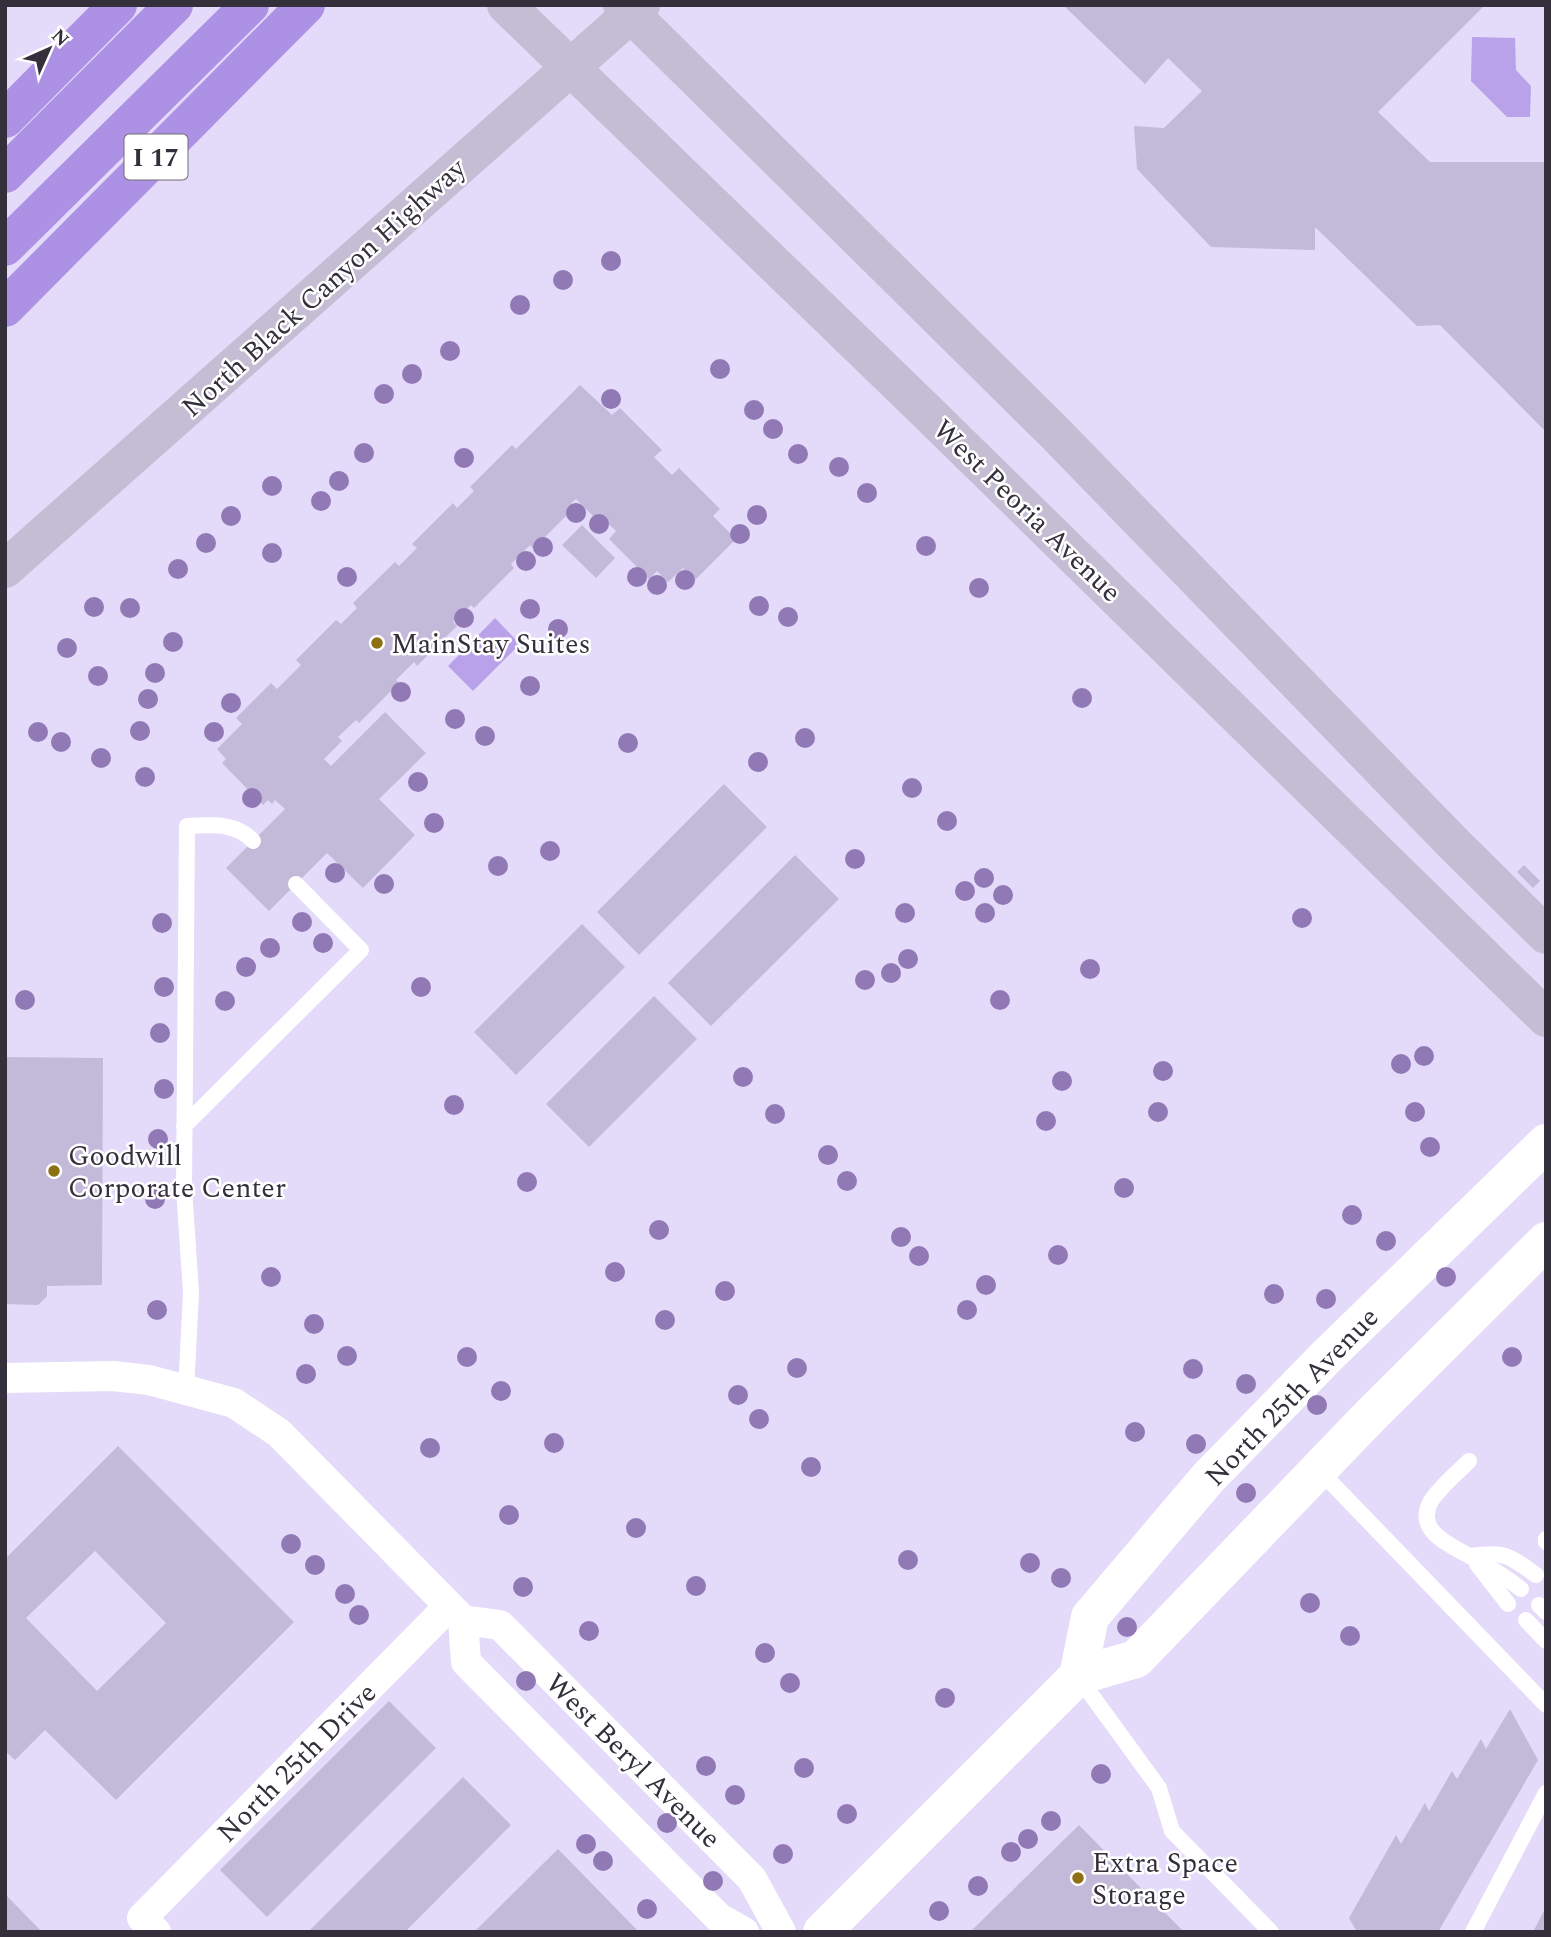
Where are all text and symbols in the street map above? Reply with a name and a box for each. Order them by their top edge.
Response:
north arrow [14,14,84,84]
text: N [44,22,76,54]
road number: I 17 [124,134,188,180]
street label: North Black Canyon Highway [172,147,477,428]
street label: West Peoria Avenue [923,409,1131,613]
place label: MainStay Suites [391,623,591,666]
marker: MainStay Suites [369,635,385,651]
place label: Goodwill Corporate Center [68,1135,286,1210]
marker: Goodwill Corporate Center [46,1163,62,1179]
street label: North 25th Avenue [1195,1297,1389,1497]
street label: West Beryl Avenue [535,1663,731,1859]
street label: North 25th Drive [207,1673,387,1853]
place label: Extra Space Storage [1092,1842,1238,1917]
marker: Extra Space Storage [1070,1870,1086,1886]

